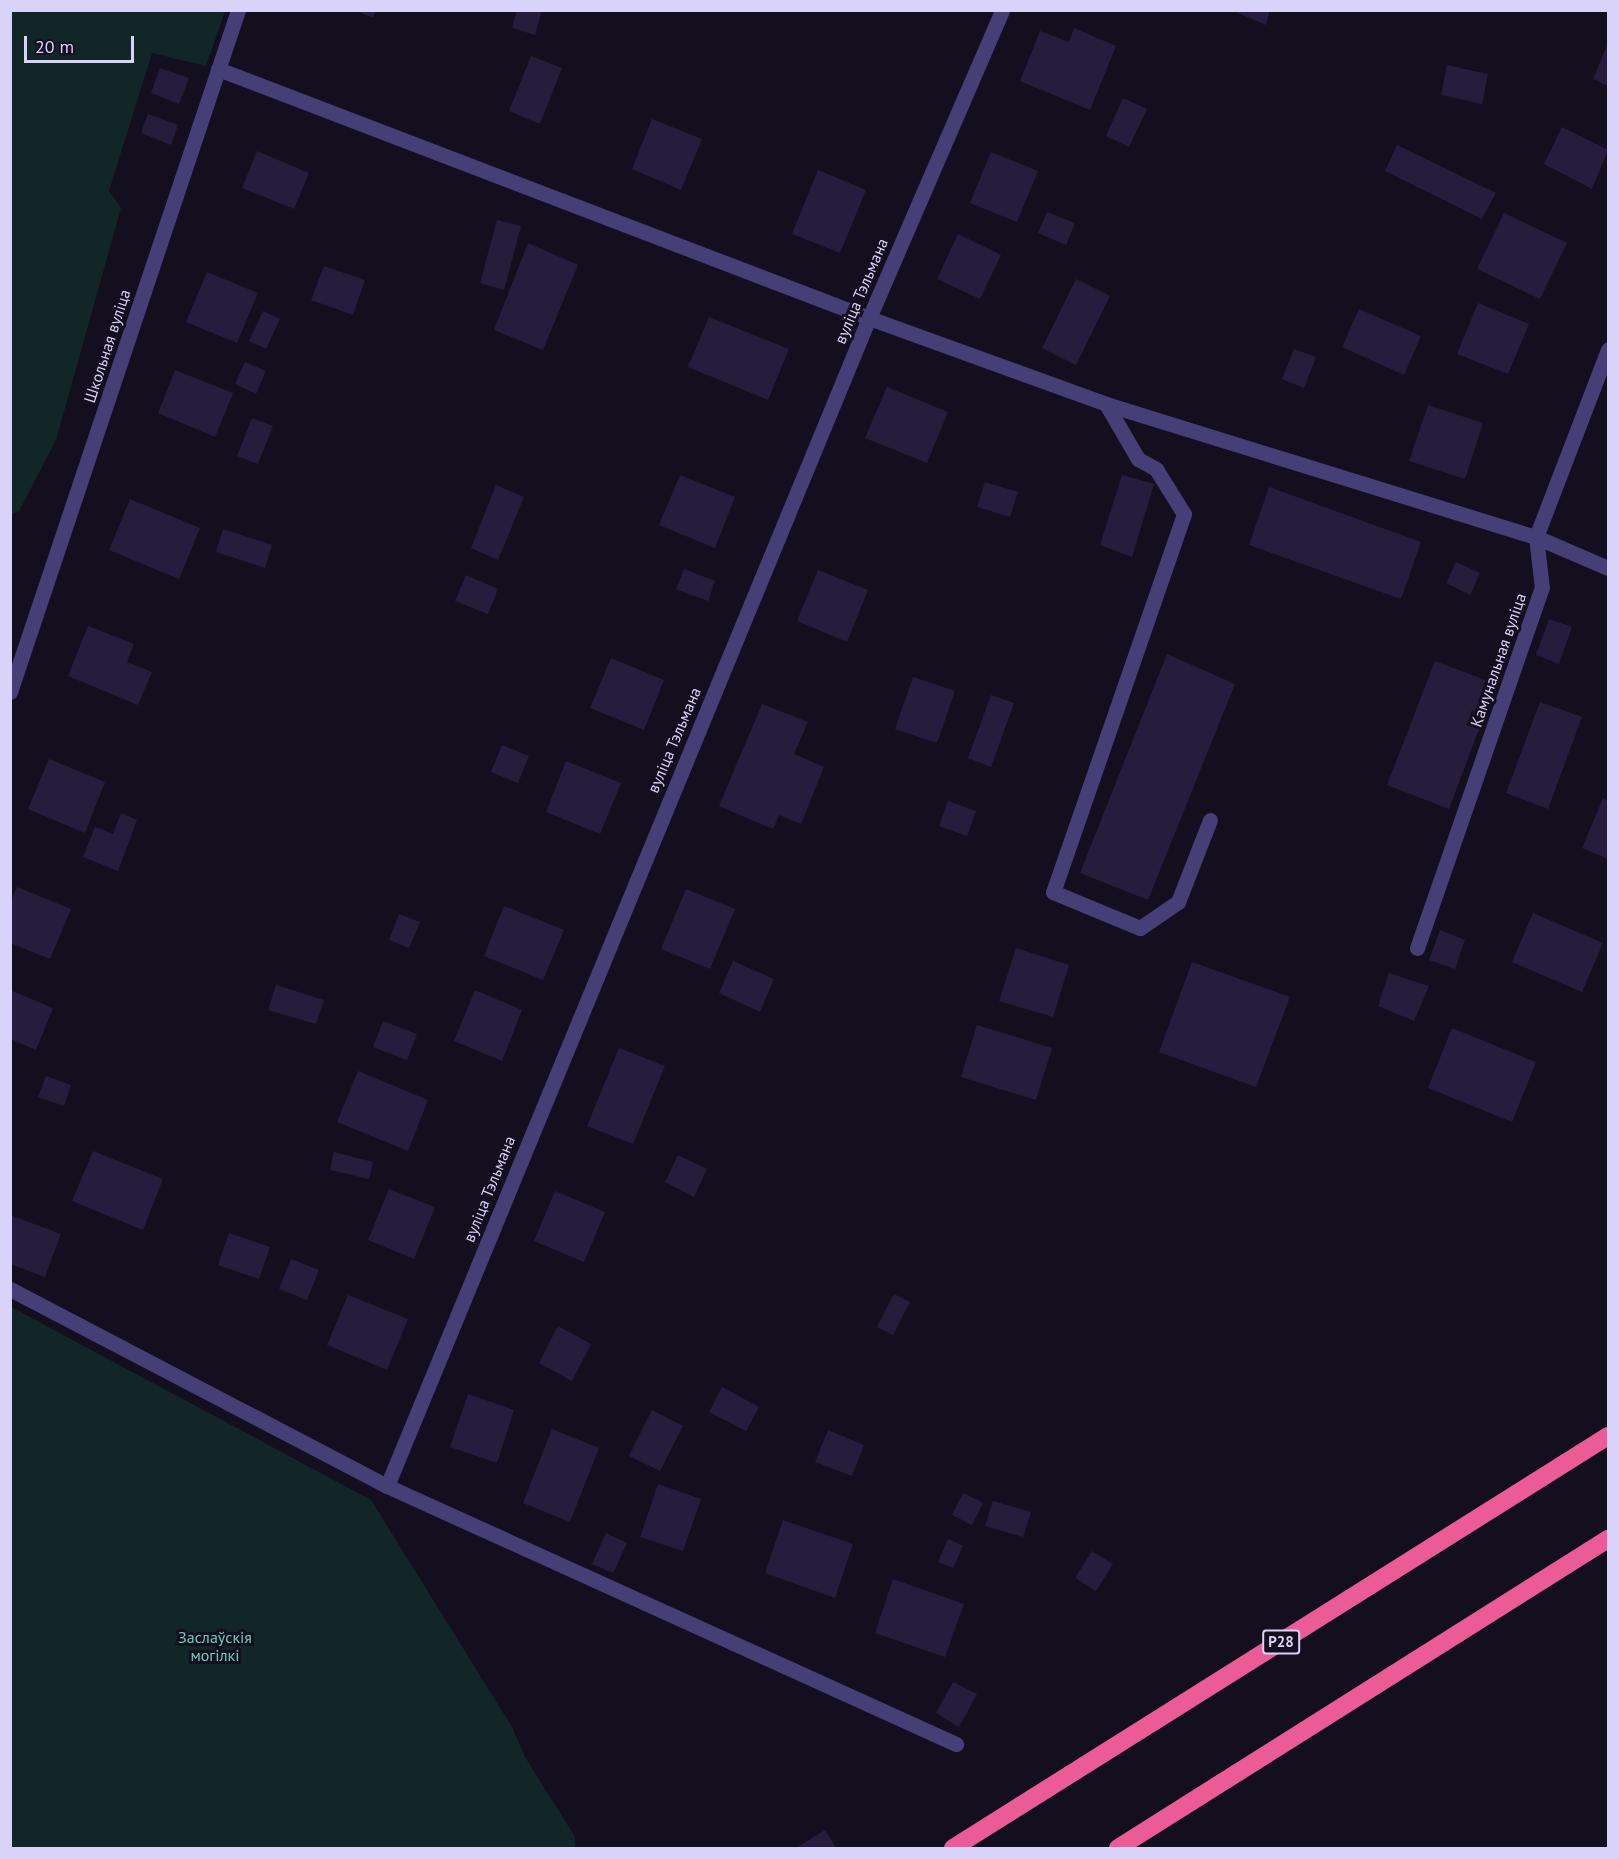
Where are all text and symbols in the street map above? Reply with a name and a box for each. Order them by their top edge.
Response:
scale bar [27,24,136,62]
text: 20 m [35,35,74,58]
street label: вуліца Тэльмана [830,235,892,347]
street label: Школьная вуліца [80,287,134,405]
street label: Камунальная вуліца [1466,591,1530,729]
street label: вуліца Тэльмана [643,684,705,796]
street label: вуліца Тэльмана [459,1133,519,1245]
park label: Заслаўскія могілкі [178,1627,252,1665]
road number: Р28 [1262,1630,1300,1654]

